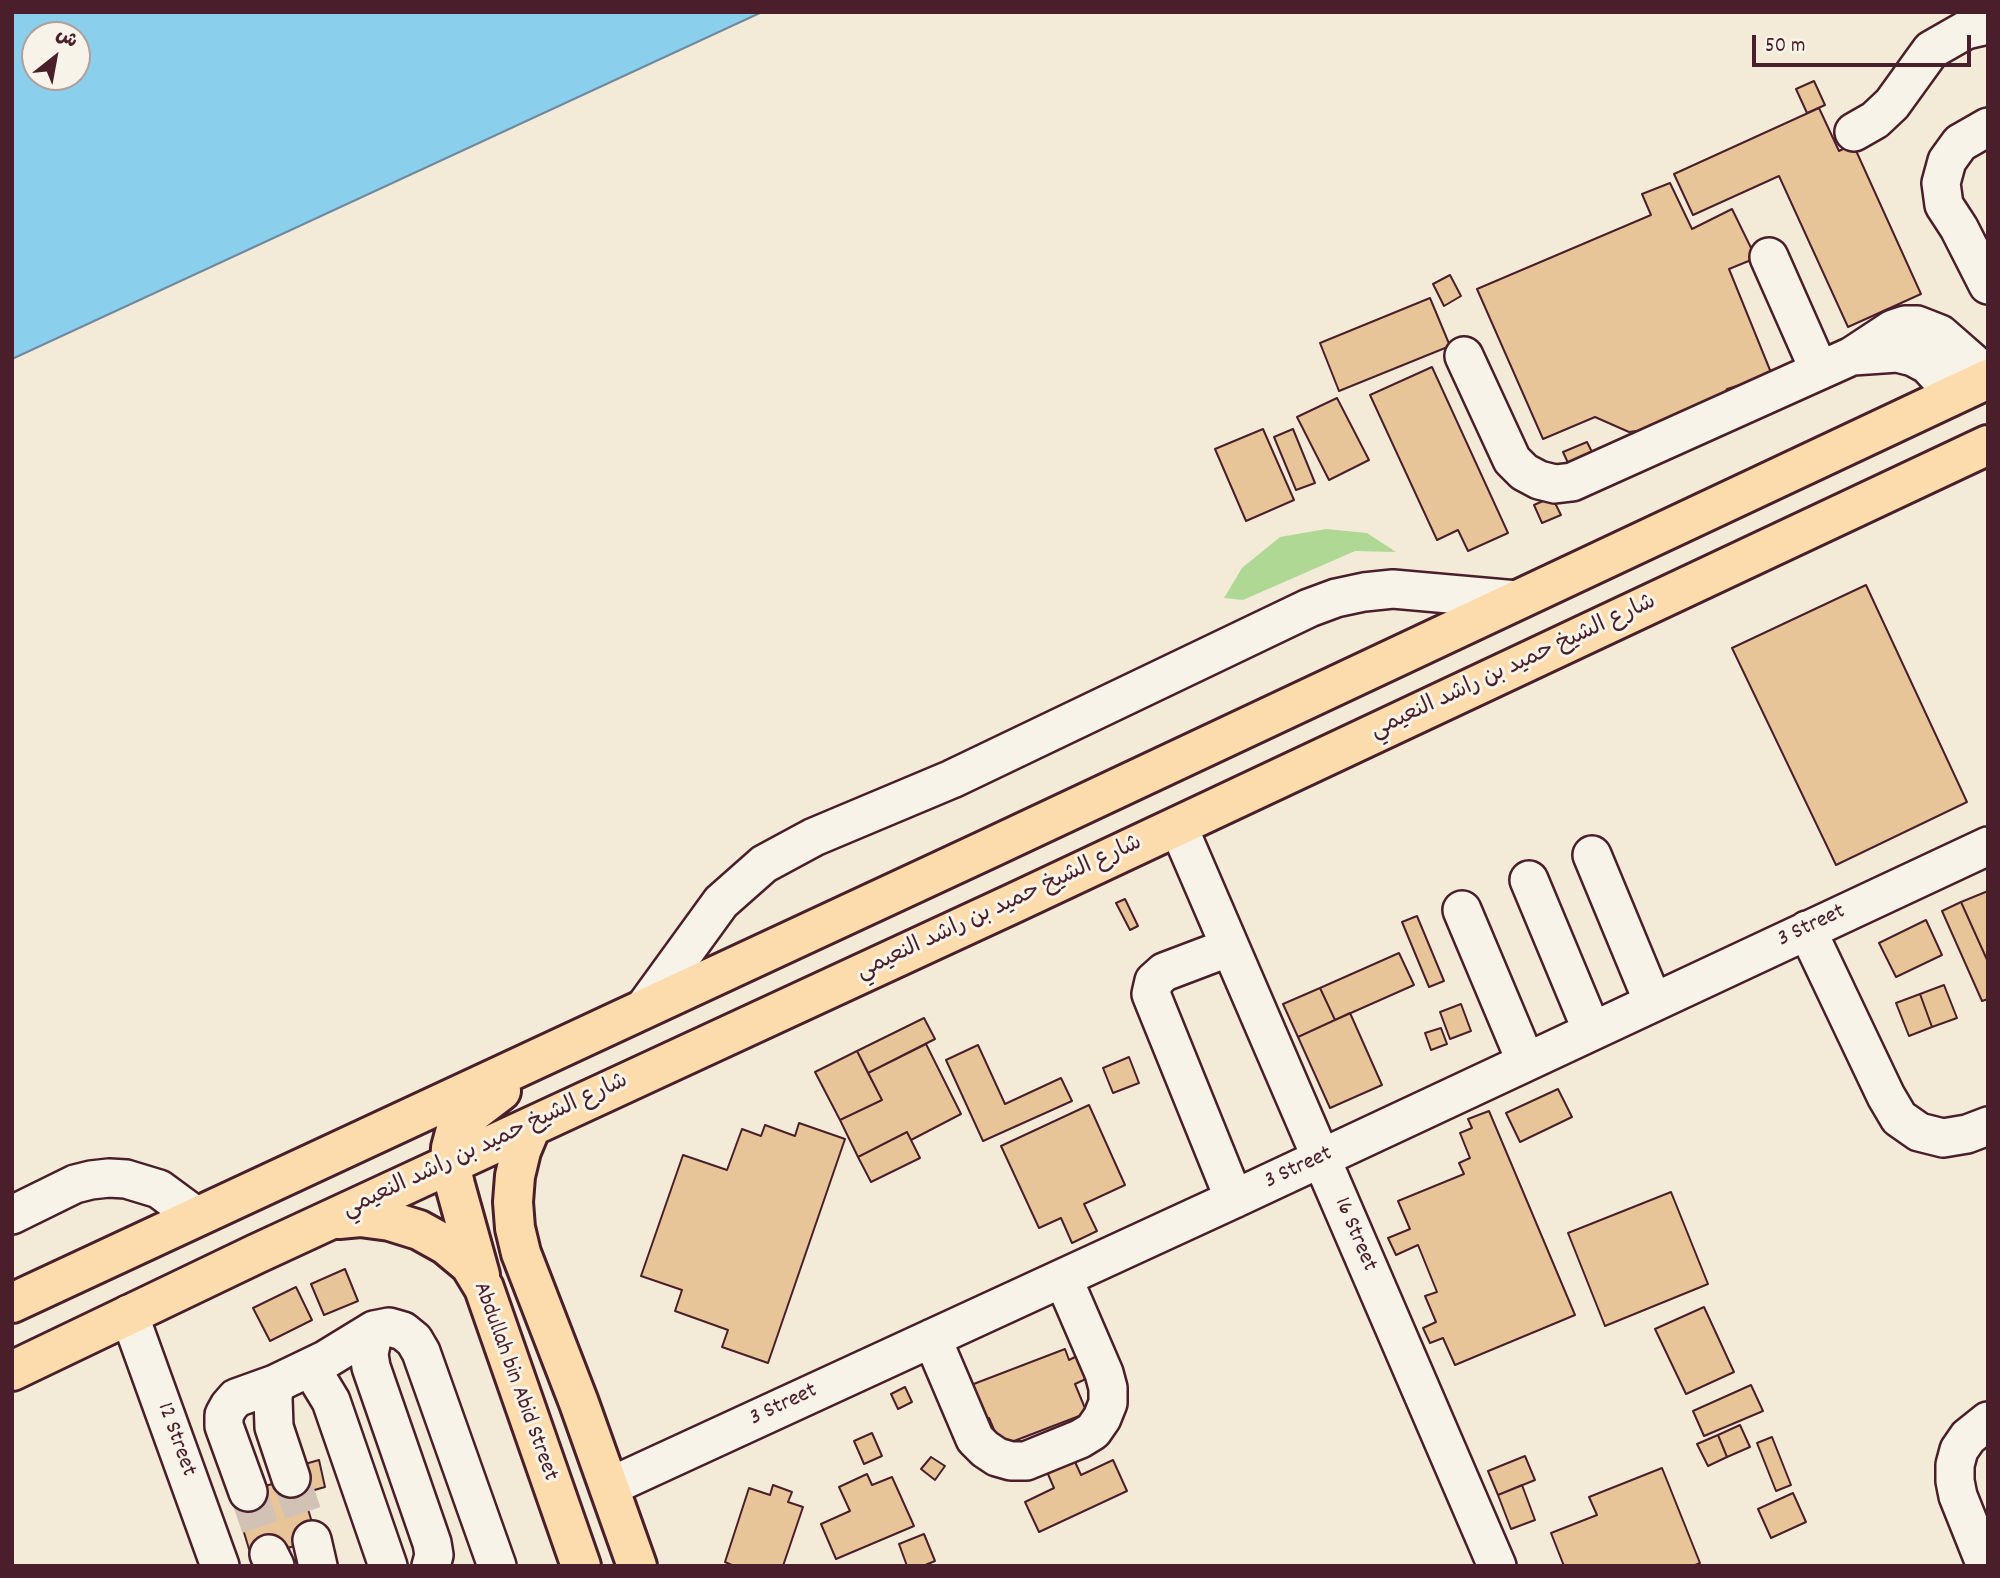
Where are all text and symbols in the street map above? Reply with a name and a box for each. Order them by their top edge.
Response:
north arrow [21,21,91,91]
scale bar [1755,21,1974,65]
text: ش [50,22,82,56]
text: 50 m [1765,32,1805,62]
street label: شارع الشيخ حميد بن راشد النعيمي [1367,590,1661,746]
street label: شارع الشيخ حميد بن راشد النعيمي [853,831,1147,987]
street label: 3 Street [1774,899,1850,955]
street label: شارع الشيخ حميد بن راشد النعيمي [339,1069,633,1225]
street label: 3 Street [1261,1141,1337,1197]
street label: 16 Street [1326,1194,1382,1276]
street label: Abdullah bin Abid Street [465,1279,563,1485]
street label: 3 Street [746,1378,822,1434]
street label: 12 Street [149,1399,201,1481]

